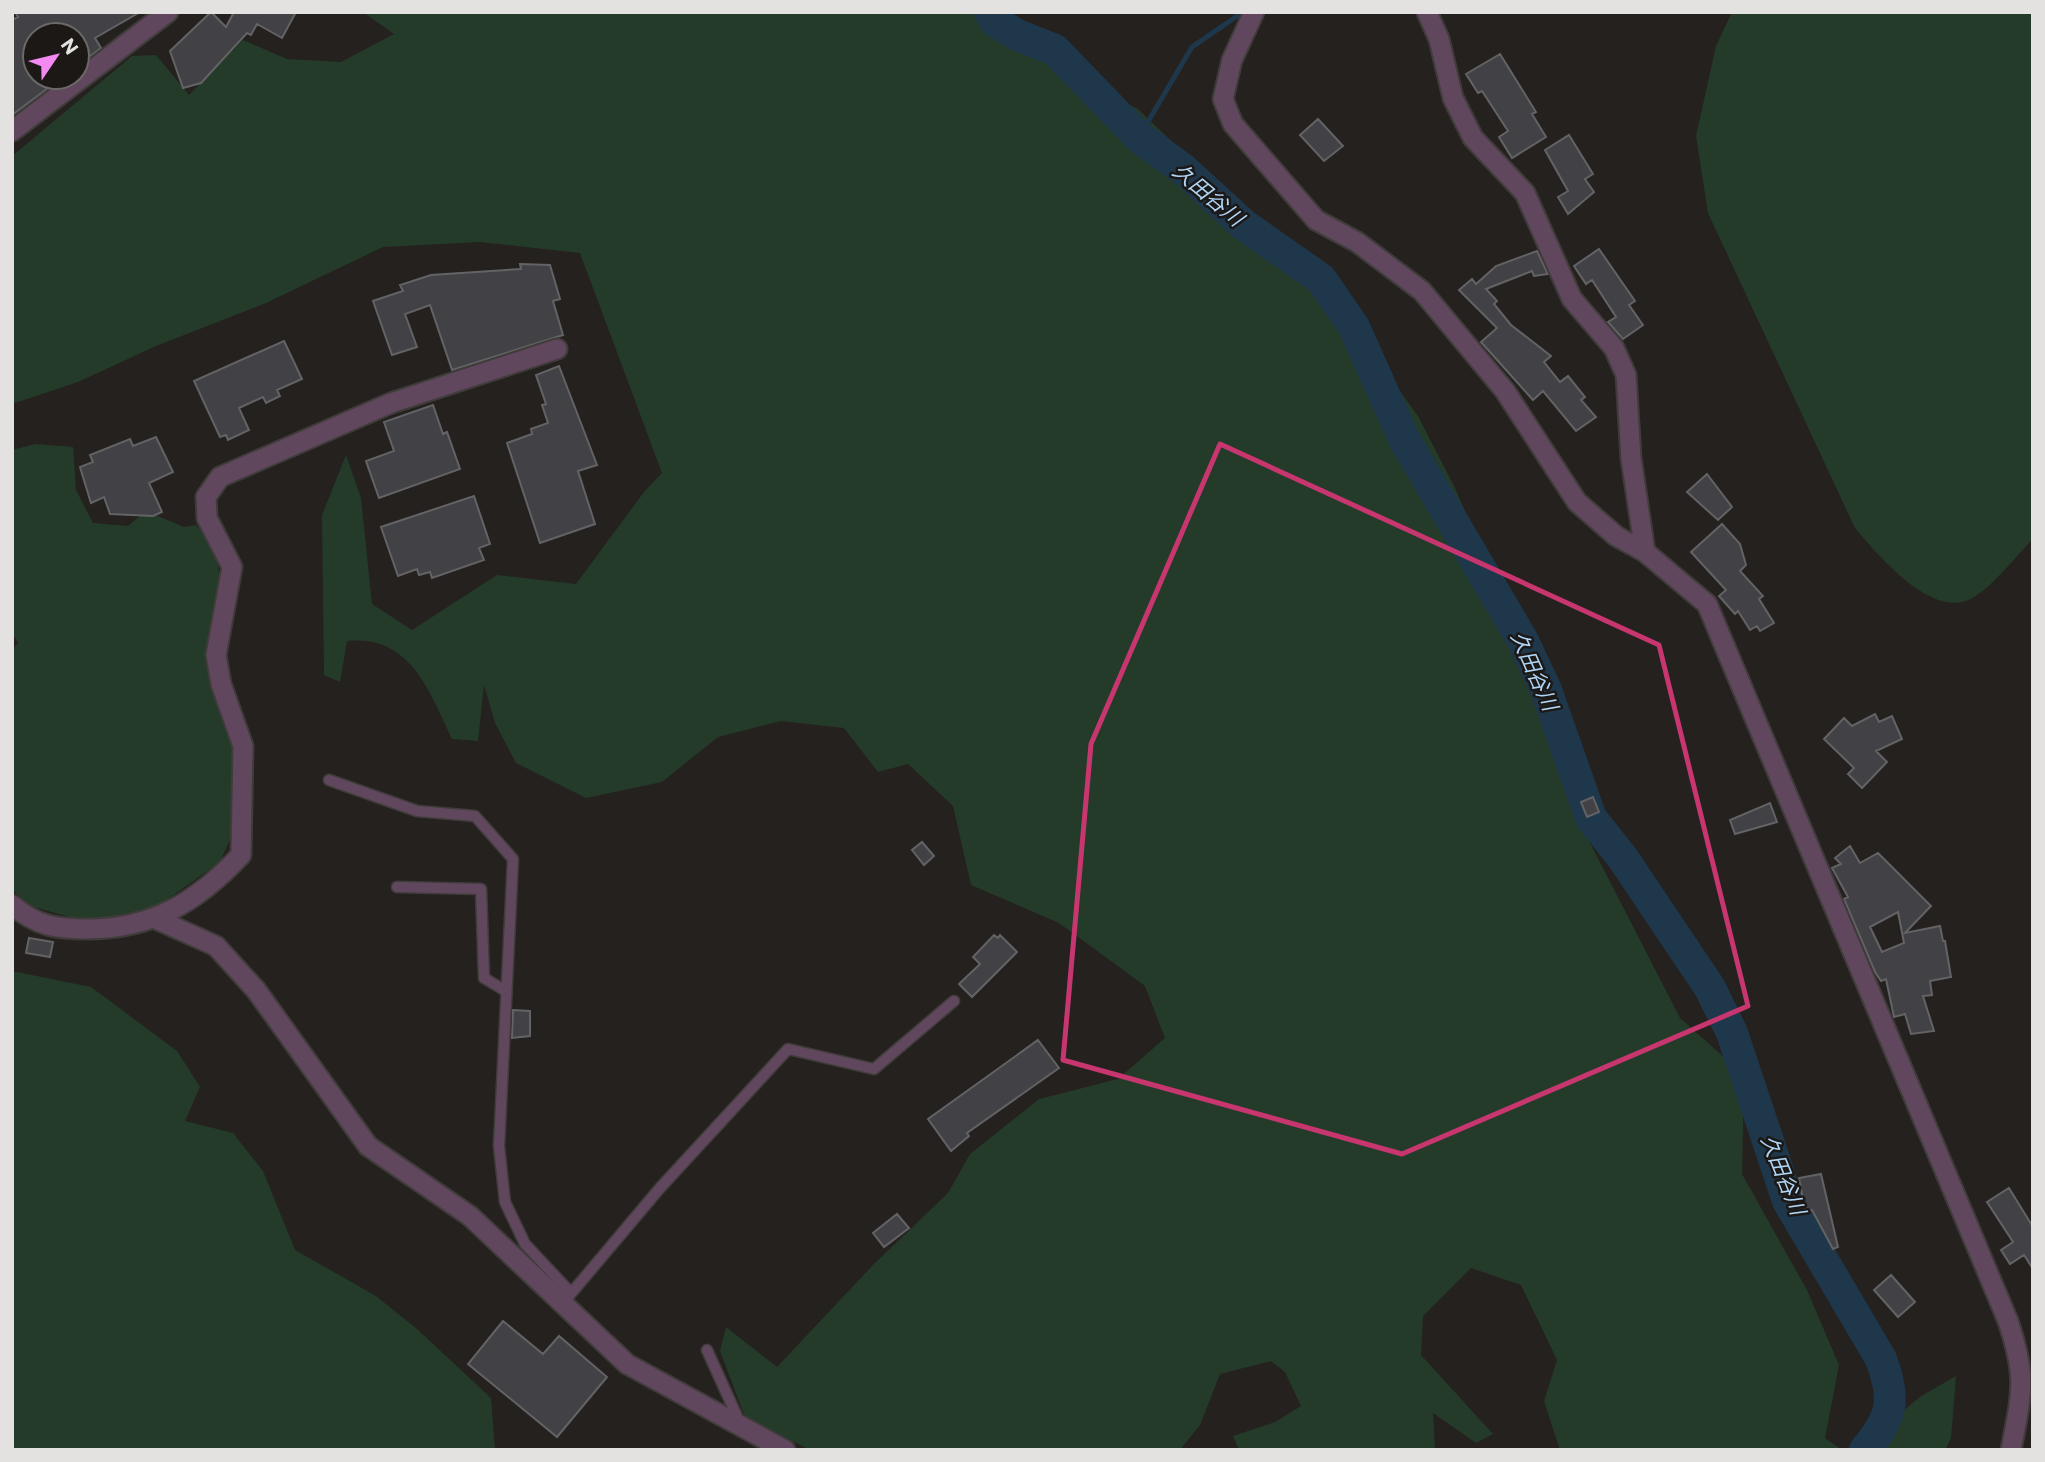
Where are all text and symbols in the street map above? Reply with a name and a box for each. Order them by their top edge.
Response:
north arrow [21,21,91,91]
text: N [57,34,84,58]
water label: 久田谷川 [1169,157,1251,232]
water label: 久田谷川 [1507,627,1565,716]
water label: 久田谷川 [1757,1131,1812,1220]

